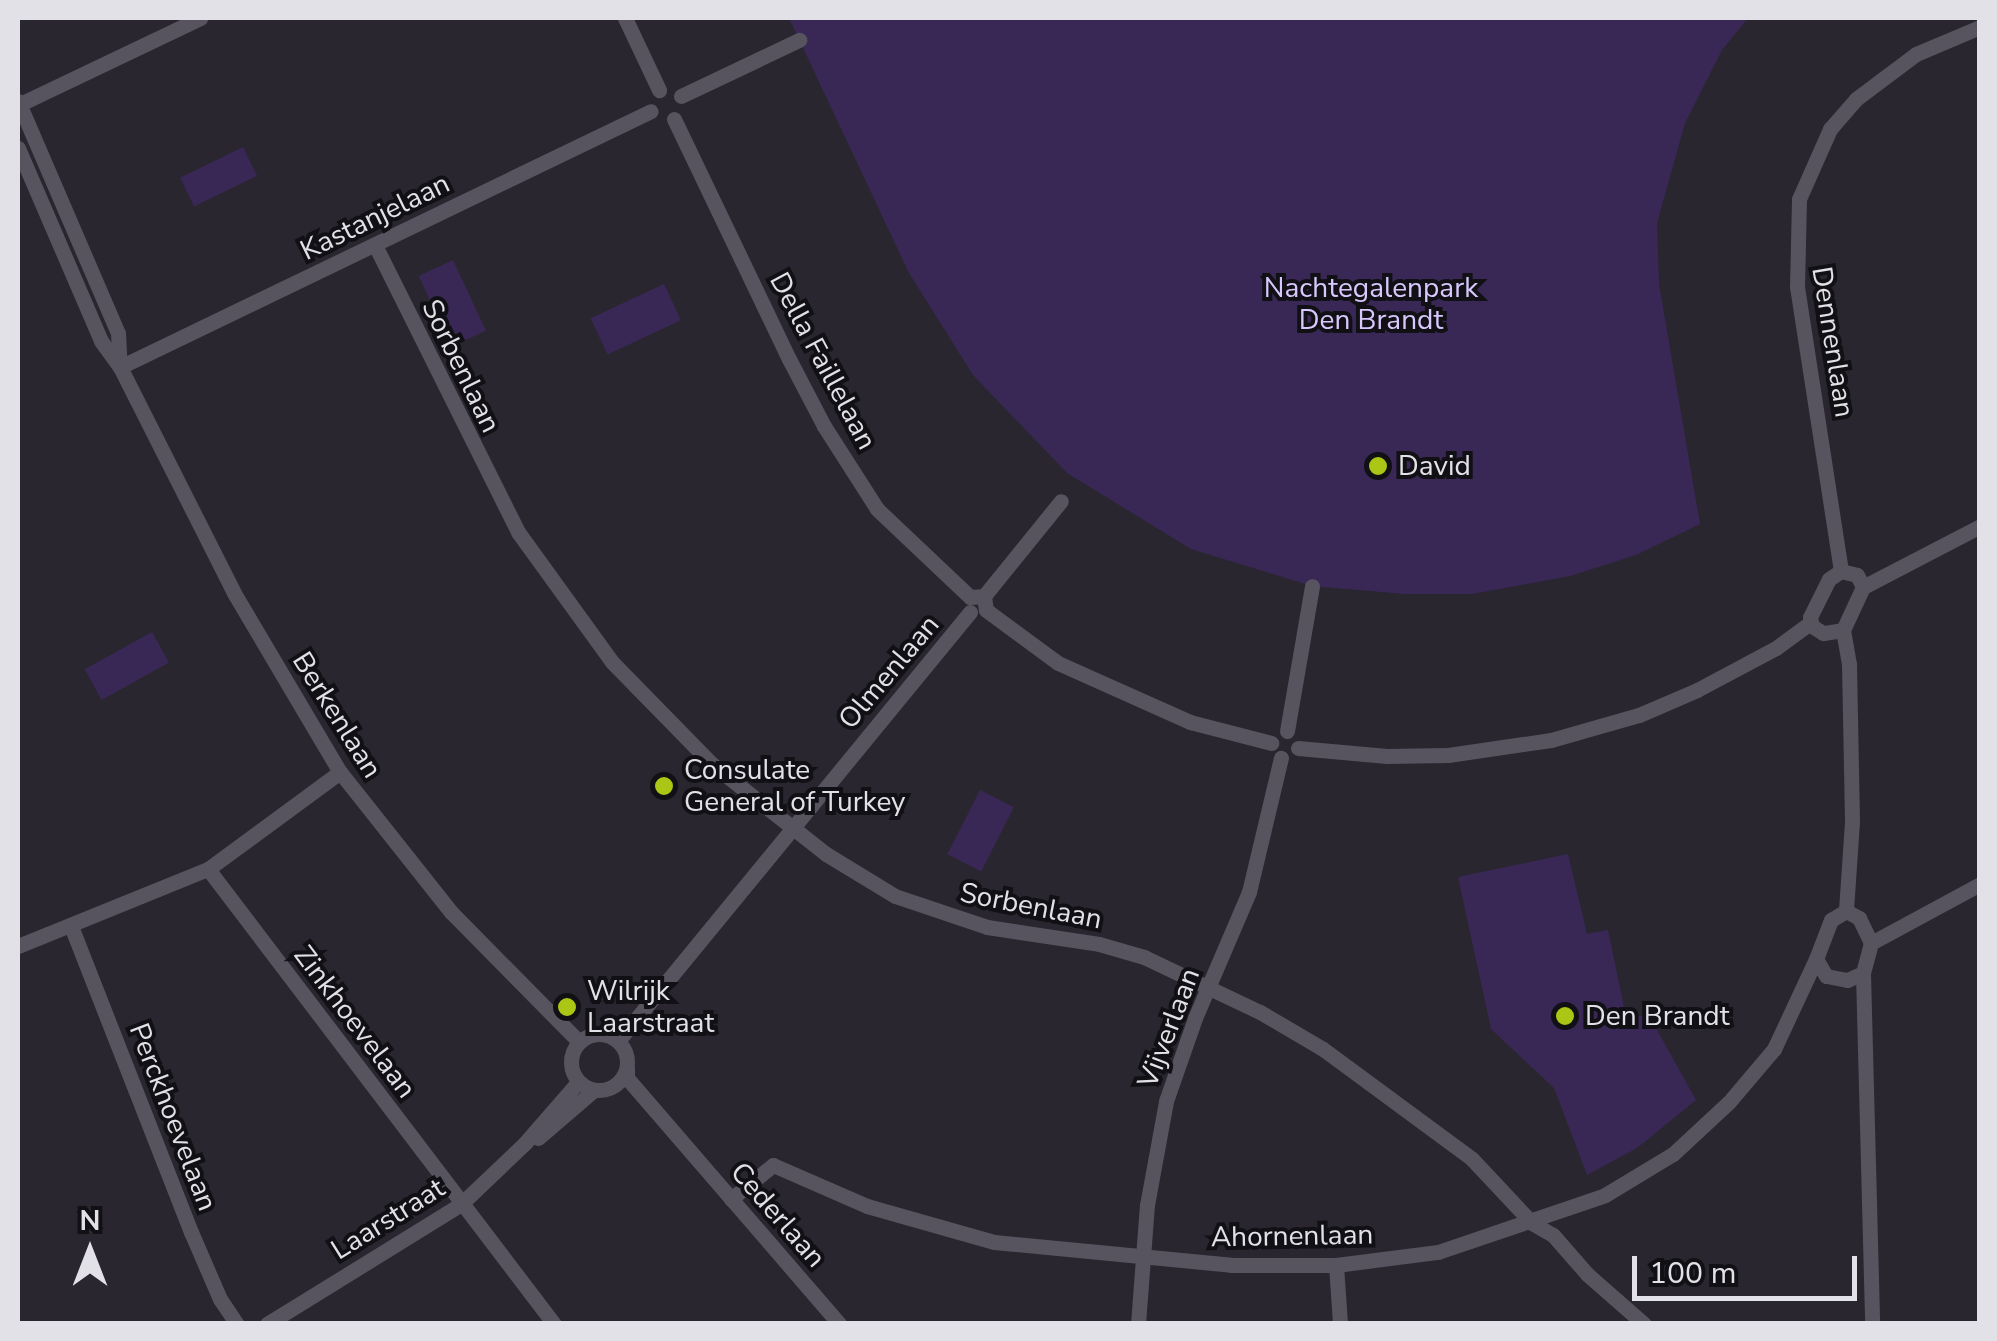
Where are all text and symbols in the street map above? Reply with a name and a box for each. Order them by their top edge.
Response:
street label: Kastanjelaan [295,166,455,268]
street label: Dennenlaan [1805,264,1861,420]
street label: Della Faillelaan [762,267,884,455]
park label: Nachtegalenpark Den Brandt [1264,271,1478,337]
street label: Sorbenlaan [414,294,508,438]
place label: David [1398,449,1471,483]
marker: David [1367,455,1389,477]
street label: Olmenlaan [832,608,946,736]
street label: Berkenlaan [285,646,389,784]
place label: Consulate General of Turkey [684,753,905,819]
marker: Consulate General of Turkey [653,775,675,797]
street label: Sorbenlaan [957,876,1105,936]
street label: Zinkhoevelaan [287,939,423,1105]
street label: Vijverlaan [1131,963,1207,1093]
place label: Wilrijk Laarstraat [587,974,714,1040]
marker: Wilrijk Laarstraat [556,996,578,1018]
place label: Den Brandt [1585,999,1729,1033]
marker: Den Brandt [1554,1005,1576,1027]
street label: Perckhoevelaan [122,1019,224,1215]
street label: Cederlaan [723,1156,833,1274]
street label: Laarstraat [325,1171,451,1267]
north arrow [40,1201,140,1301]
text: N [80,1202,100,1240]
street label: Ahornenlaan [1210,1218,1374,1254]
scale bar [1637,1236,1862,1298]
text: 100 m [1649,1253,1736,1294]

